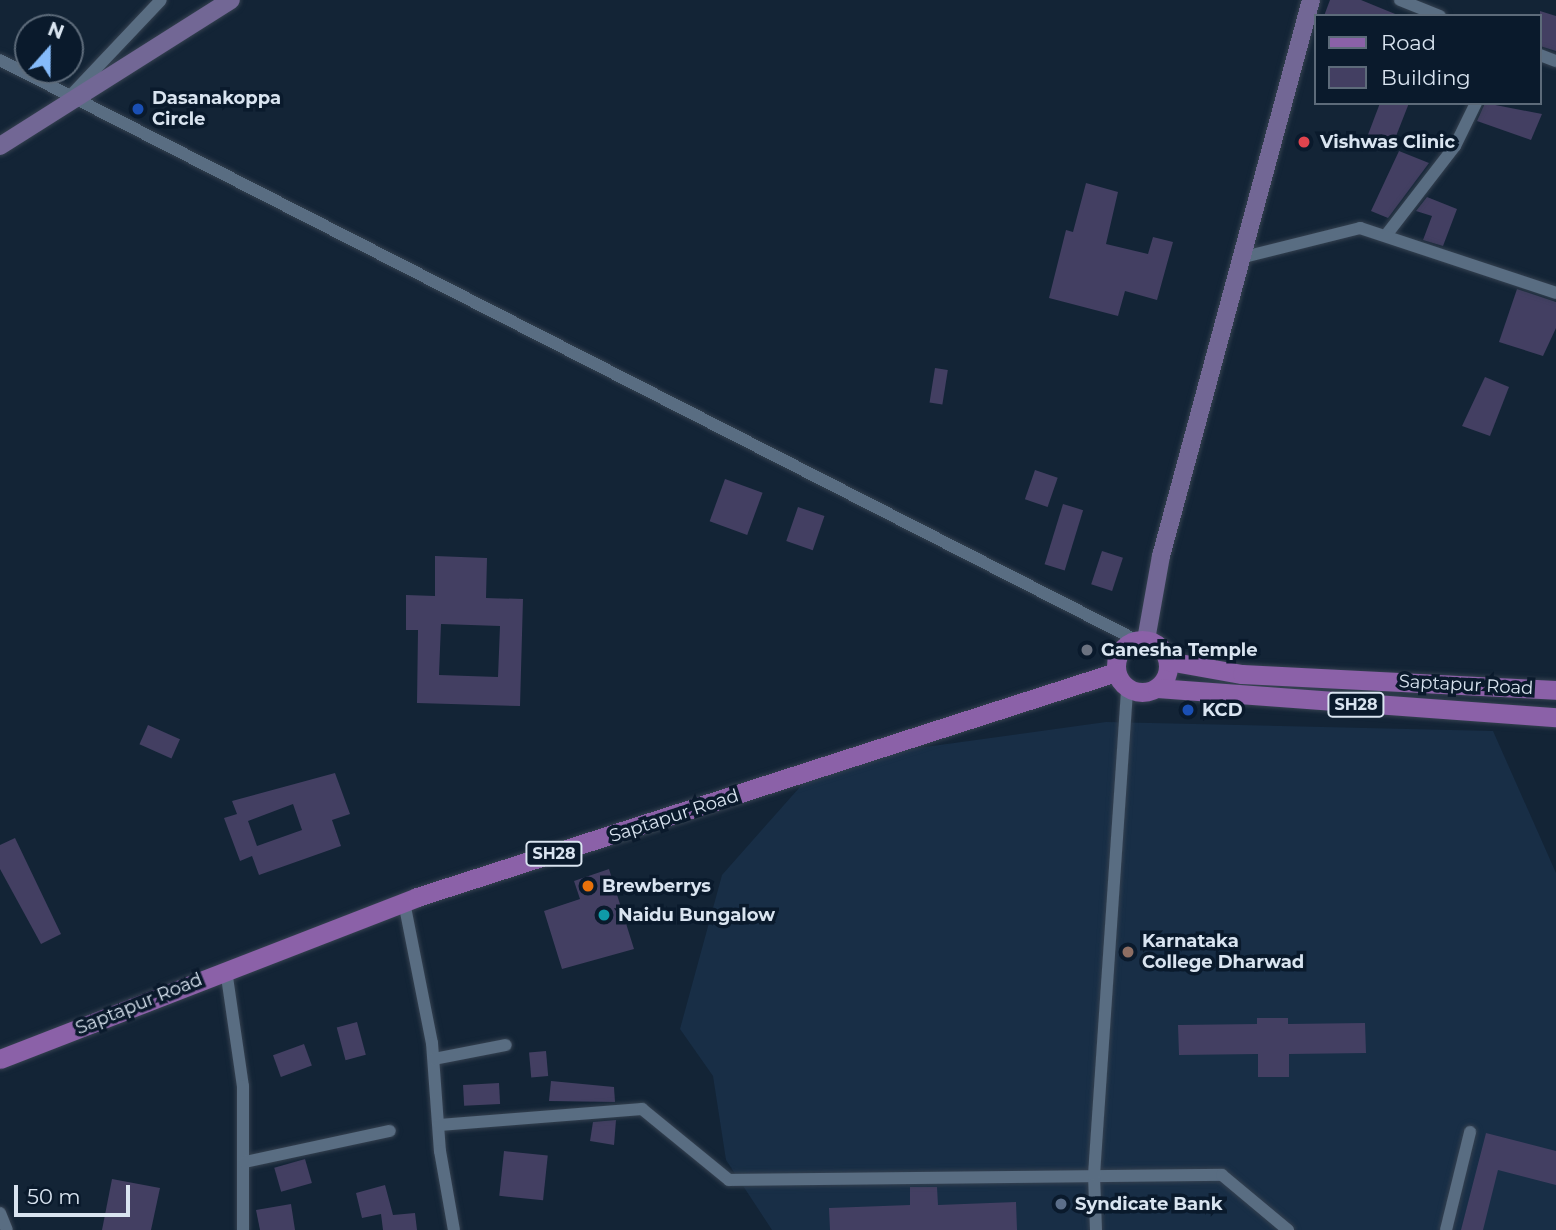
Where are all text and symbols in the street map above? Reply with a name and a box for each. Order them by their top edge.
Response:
north arrow [14,14,84,84]
legend [1314,14,1542,105]
text: N [45,17,67,44]
text: Road [1381,30,1436,55]
text: Building [1381,65,1471,90]
place label: Dasanakoppa Circle [152,88,281,130]
marker: Dasanakoppa Circle [130,101,146,117]
place label: Vishwas Clinic [1320,131,1455,153]
marker: Vishwas Clinic [1294,132,1314,152]
place label: Ganesha Temple [1101,639,1258,661]
marker: Ganesha Temple [1079,642,1095,658]
street label: Saptapur Road [1398,671,1534,699]
road number: SH28 [1326,692,1386,718]
place label: KCD [1202,699,1243,721]
marker: KCD [1180,702,1196,718]
street label: Saptapur Road [607,785,741,847]
road number: SH28 [524,842,584,866]
place label: Brewberrys [602,875,711,897]
marker: Brewberrys [580,878,596,894]
place label: Naidu Bungalow [618,904,775,926]
marker: Naidu Bungalow [596,907,612,923]
place label: Karnataka College Dharwad [1142,931,1304,974]
marker: Karnataka College Dharwad [1120,944,1136,960]
street label: Saptapur Road [72,969,206,1039]
scale bar [18,1170,133,1214]
text: 50 m [27,1184,81,1209]
place label: Syndicate Bank [1075,1193,1222,1215]
marker: Syndicate Bank [1053,1196,1069,1212]

